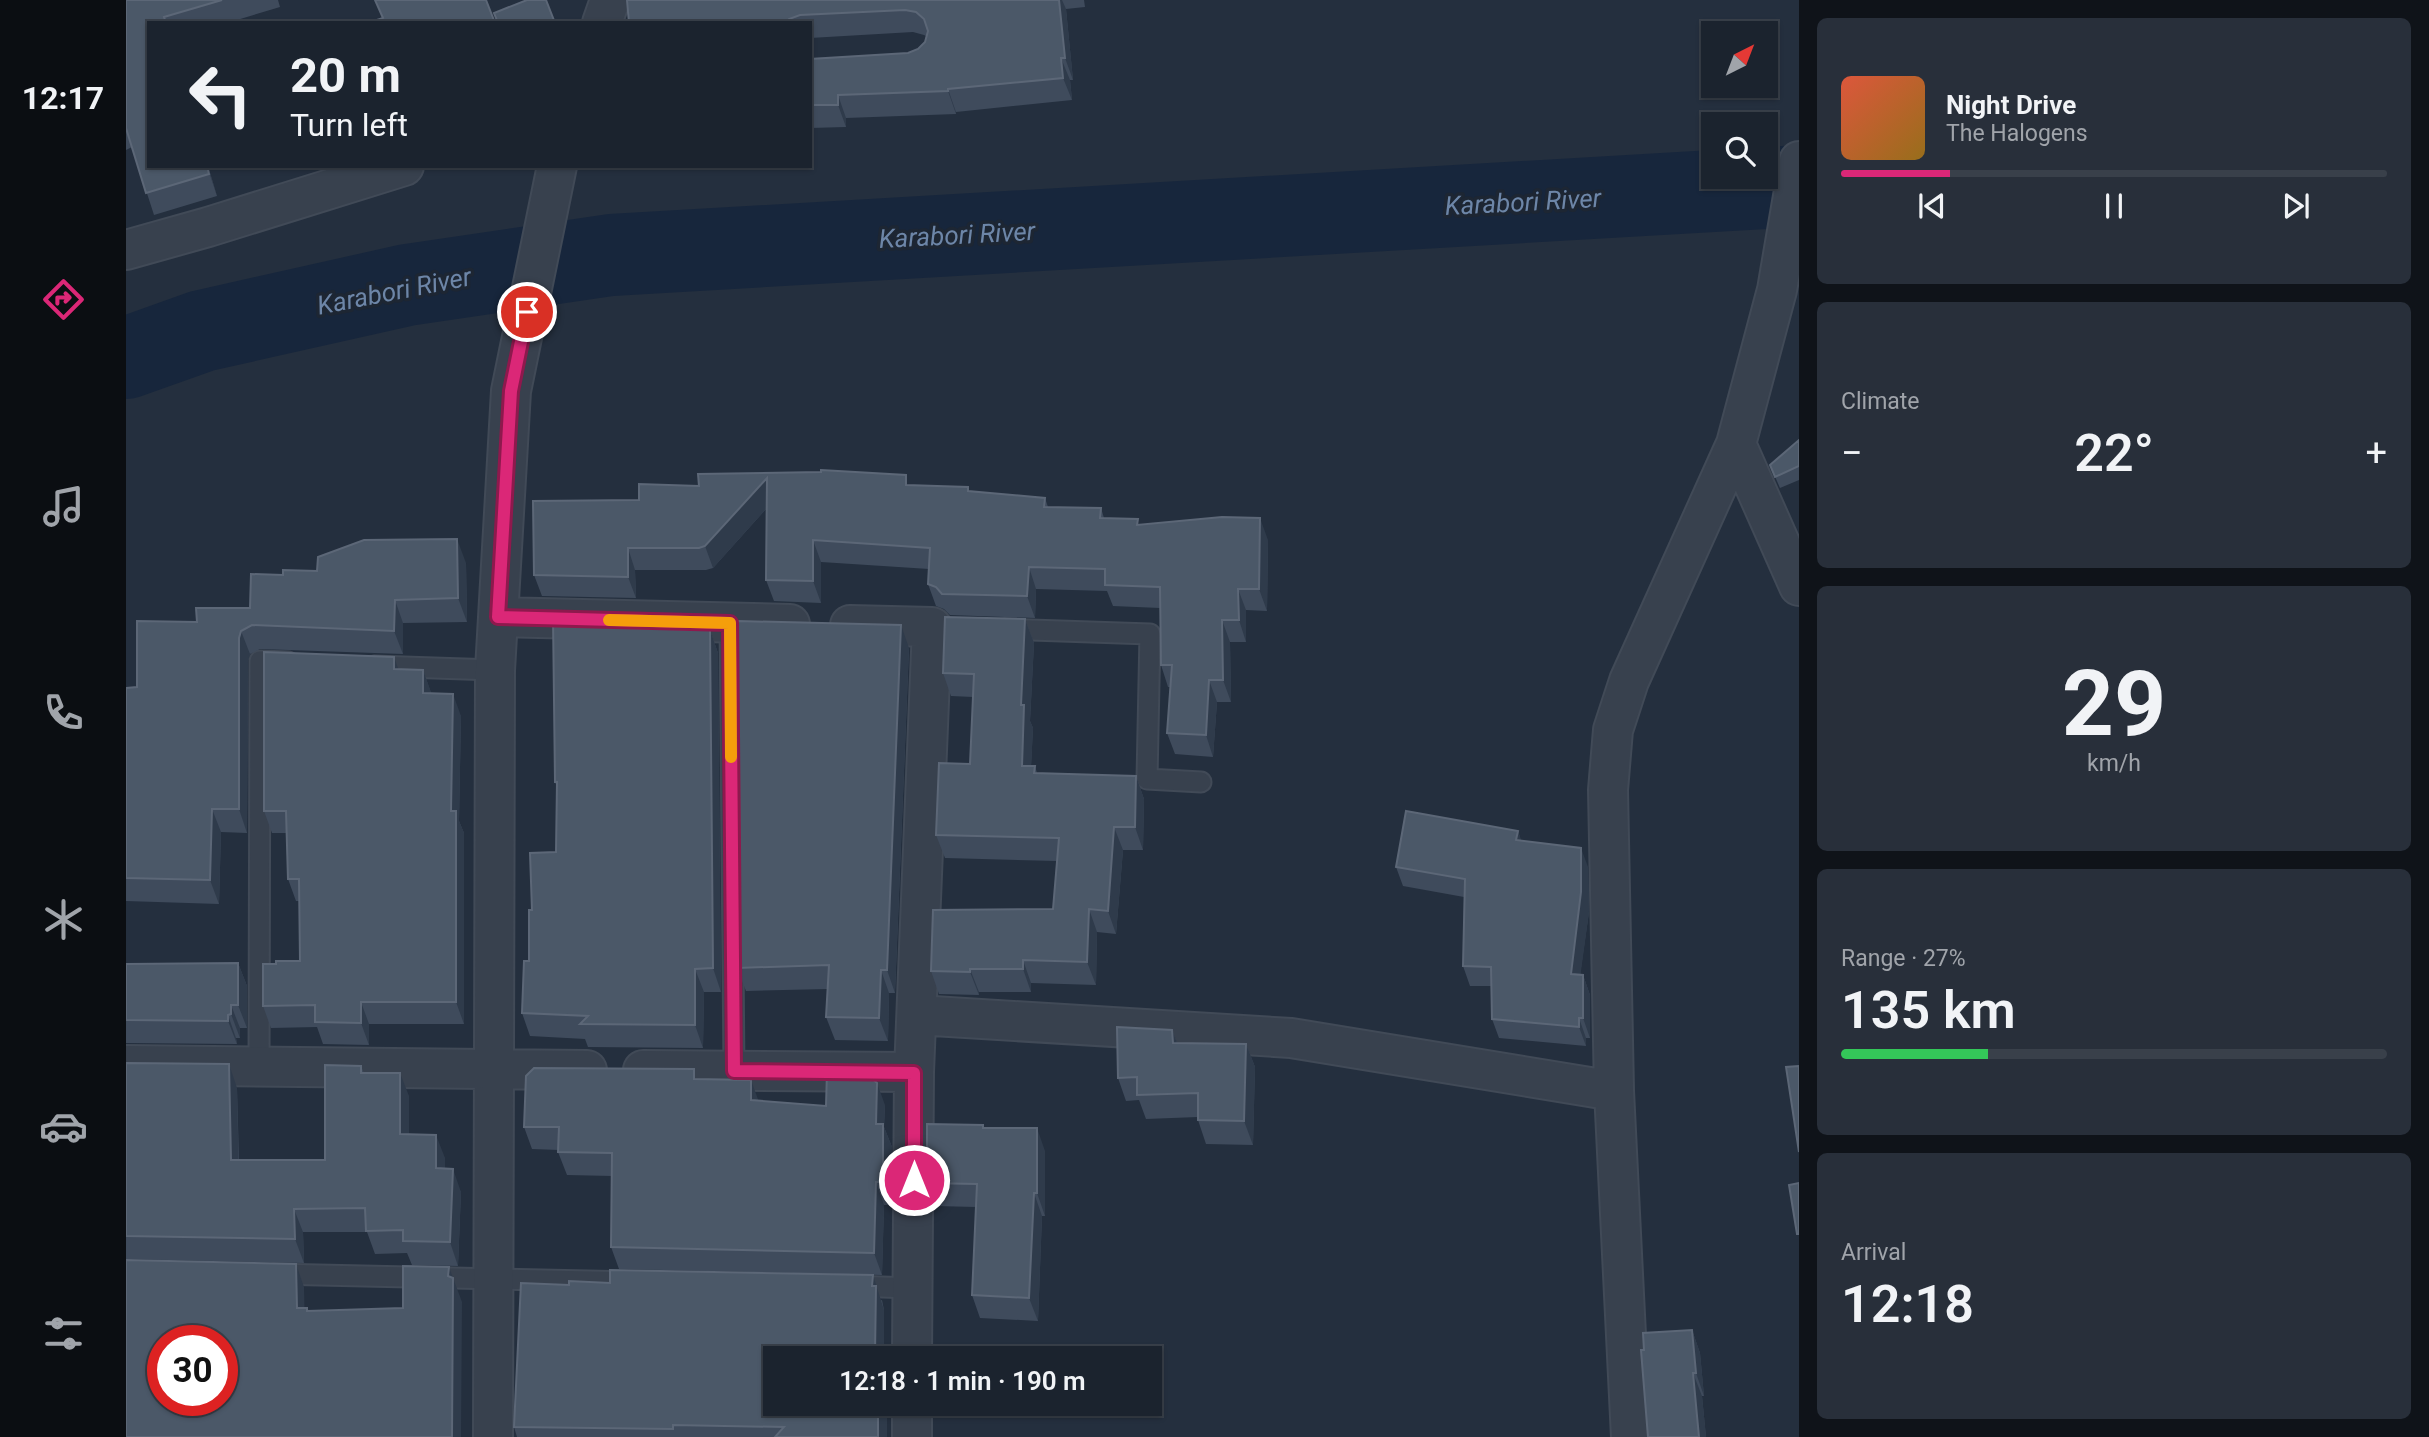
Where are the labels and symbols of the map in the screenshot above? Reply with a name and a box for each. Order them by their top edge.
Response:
north arrow [1701,21,1778,98]
water label: Karabori River [1444,183,1603,221]
water label: Karabori River [878,216,1037,254]
water label: Karabori River [314,261,475,321]
pin [497,282,557,342]
position arrow [877,1143,951,1217]
speed limit sign: 30 [147,1325,238,1416]

